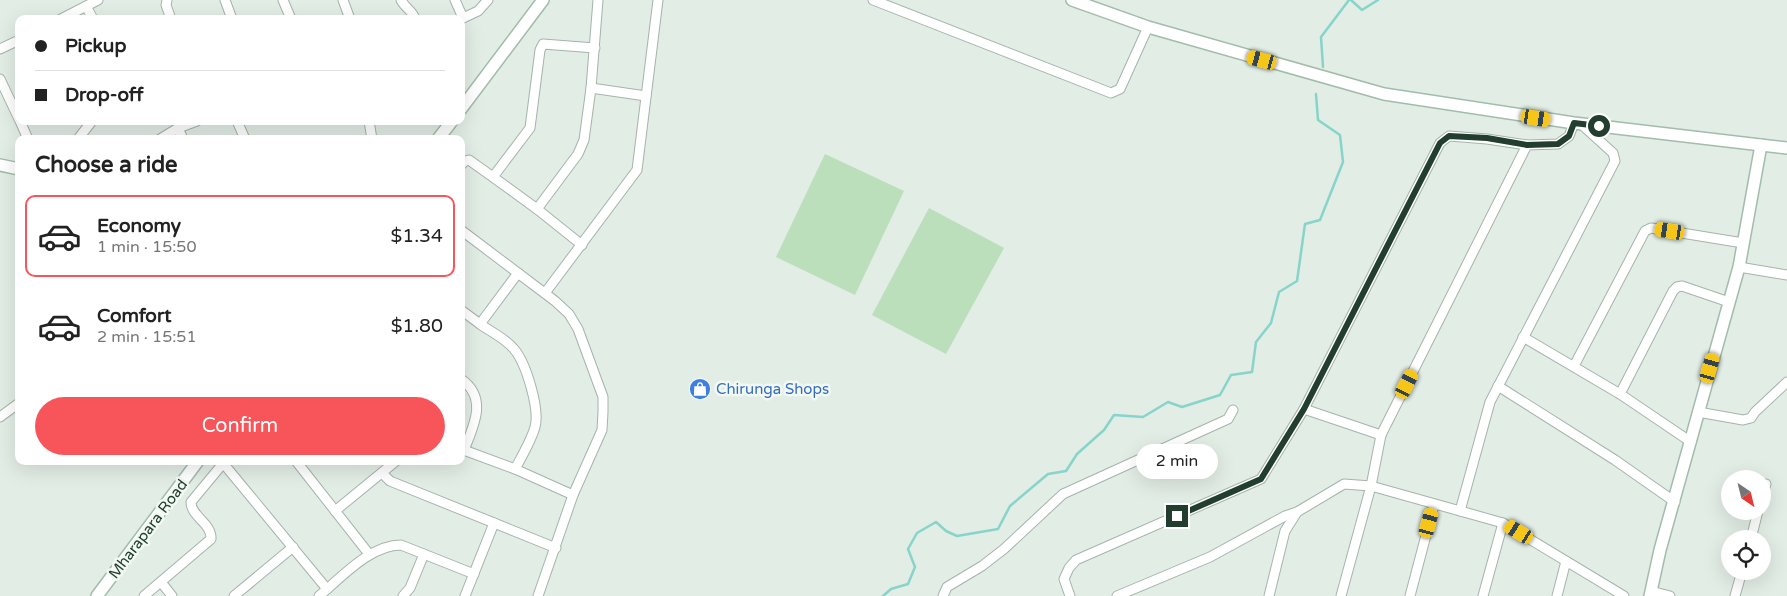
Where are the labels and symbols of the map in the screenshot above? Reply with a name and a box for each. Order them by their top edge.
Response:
car [1245,49,1278,71]
car [1520,108,1551,128]
route start [1588,115,1610,137]
car [1654,221,1685,241]
car [1698,352,1721,384]
car [1393,367,1420,401]
shop icon: Chirunga Shops [688,377,712,401]
place label: Chirunga Shops [716,380,829,398]
callout: 2 min [1136,444,1218,478]
north arrow [1721,470,1771,520]
street label: Mharapara Road [105,476,191,582]
route end [1166,505,1188,527]
car [1417,507,1440,539]
car [1502,518,1535,546]

